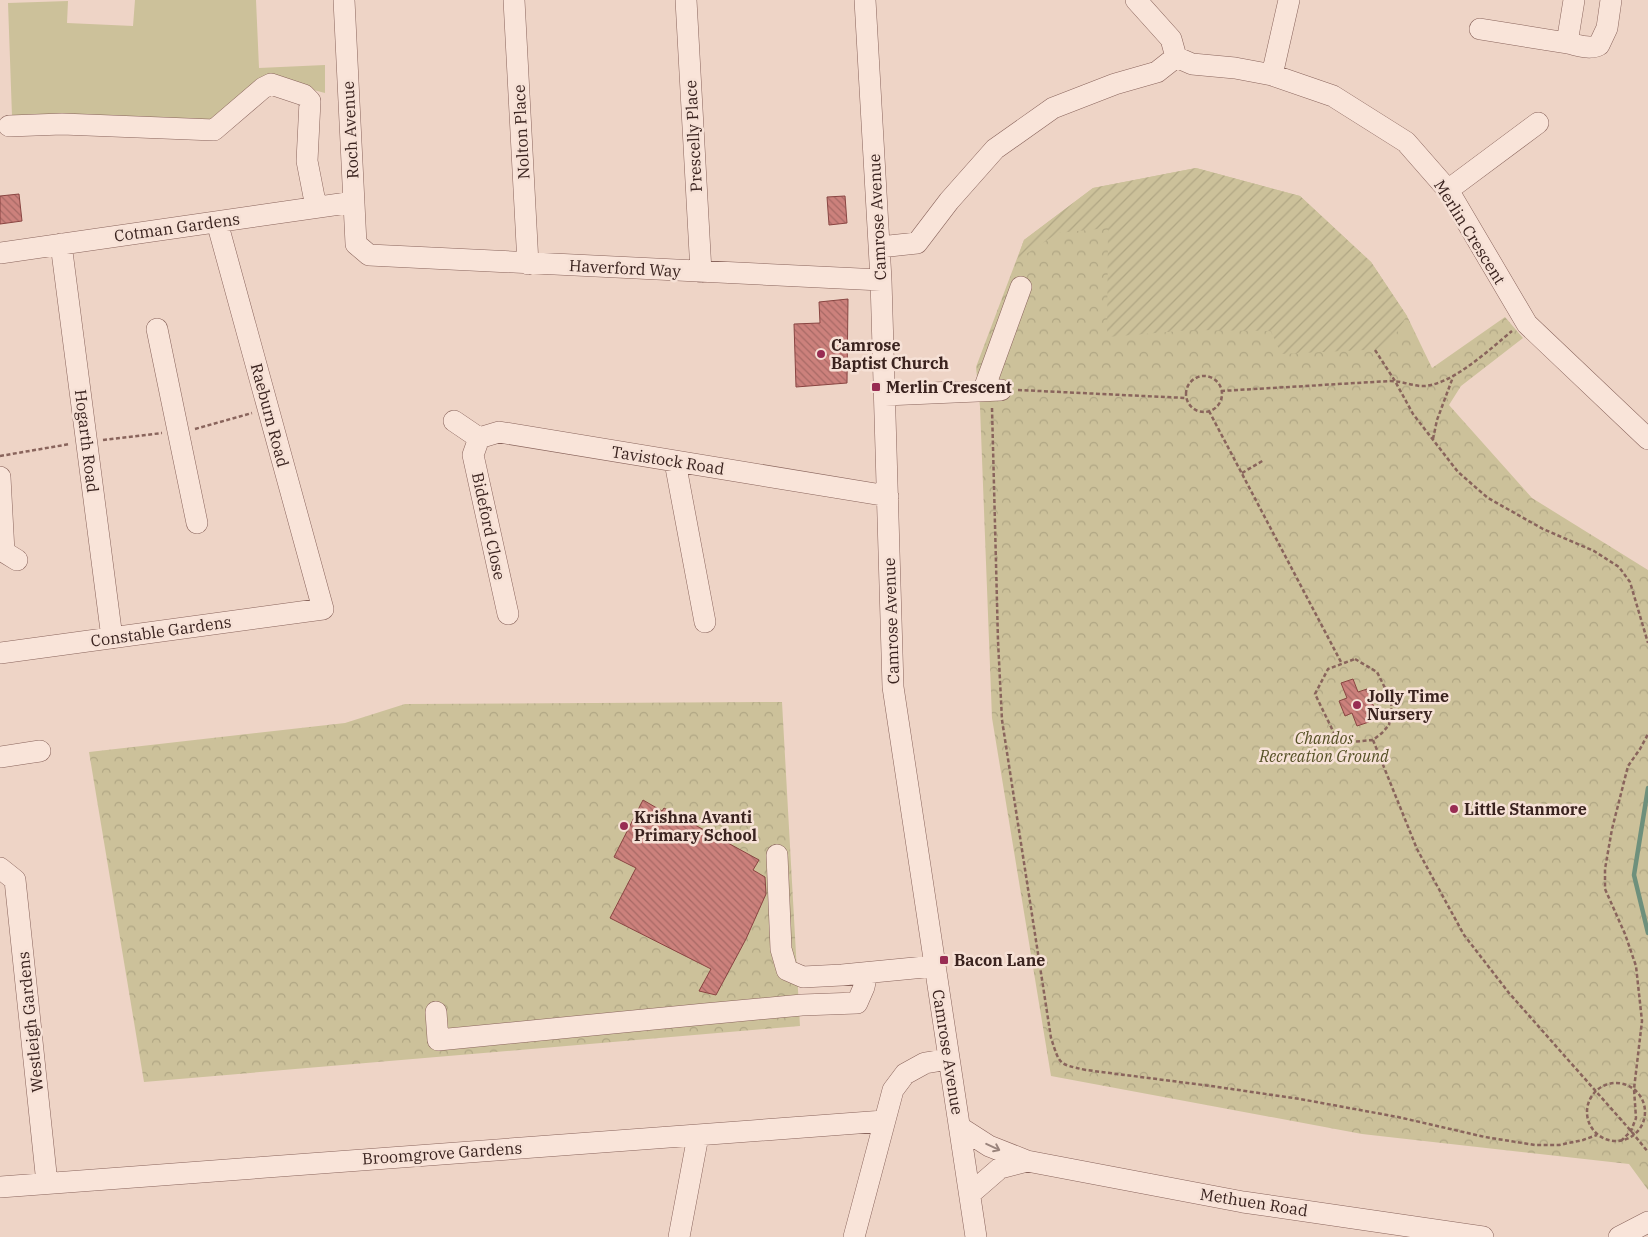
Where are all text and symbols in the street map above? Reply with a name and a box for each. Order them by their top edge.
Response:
street label: Prescelly Place [680,80,706,192]
street label: Roch Avenue [337,81,363,179]
street label: Nolton Place [509,84,533,180]
street label: Camrose Avenue [864,153,890,281]
street label: Merlin Crescent [1430,176,1510,288]
street label: Cotman Gardens [113,208,241,246]
street label: Haverford Way [569,255,682,281]
place label: Camrose Baptist Church [831,335,949,373]
marker: Camrose Baptist Church [815,348,827,360]
street label: Raeburn Road [247,361,294,469]
place label: Merlin Crescent [886,377,1012,397]
marker: Merlin Crescent [870,381,882,393]
street label: Hogarth Road [71,388,103,494]
street label: Tavistock Road [610,441,726,479]
street label: Bideford Close [468,470,510,582]
street label: Camrose Avenue [879,557,903,685]
street label: Constable Gardens [89,611,233,651]
place label: Jolly Time Nursery [1367,686,1449,724]
marker: Jolly Time Nursery [1351,699,1363,711]
park label: Chandos Recreation Ground [1258,728,1389,766]
place label: Little Stanmore [1464,799,1587,819]
marker: Little Stanmore [1448,803,1460,815]
place label: Krishna Avanti Primary School [634,807,757,845]
marker: Krishna Avanti Primary School [618,820,630,832]
place label: Bacon Lane [954,950,1045,970]
street label: Westleigh Gardens [13,951,47,1093]
marker: Bacon Lane [938,954,950,966]
street label: Camrose Avenue [928,988,968,1116]
street label: Broomgrove Gardens [361,1137,523,1169]
one-way arrow [985,1142,1000,1152]
street label: Methuen Road [1199,1184,1310,1220]

